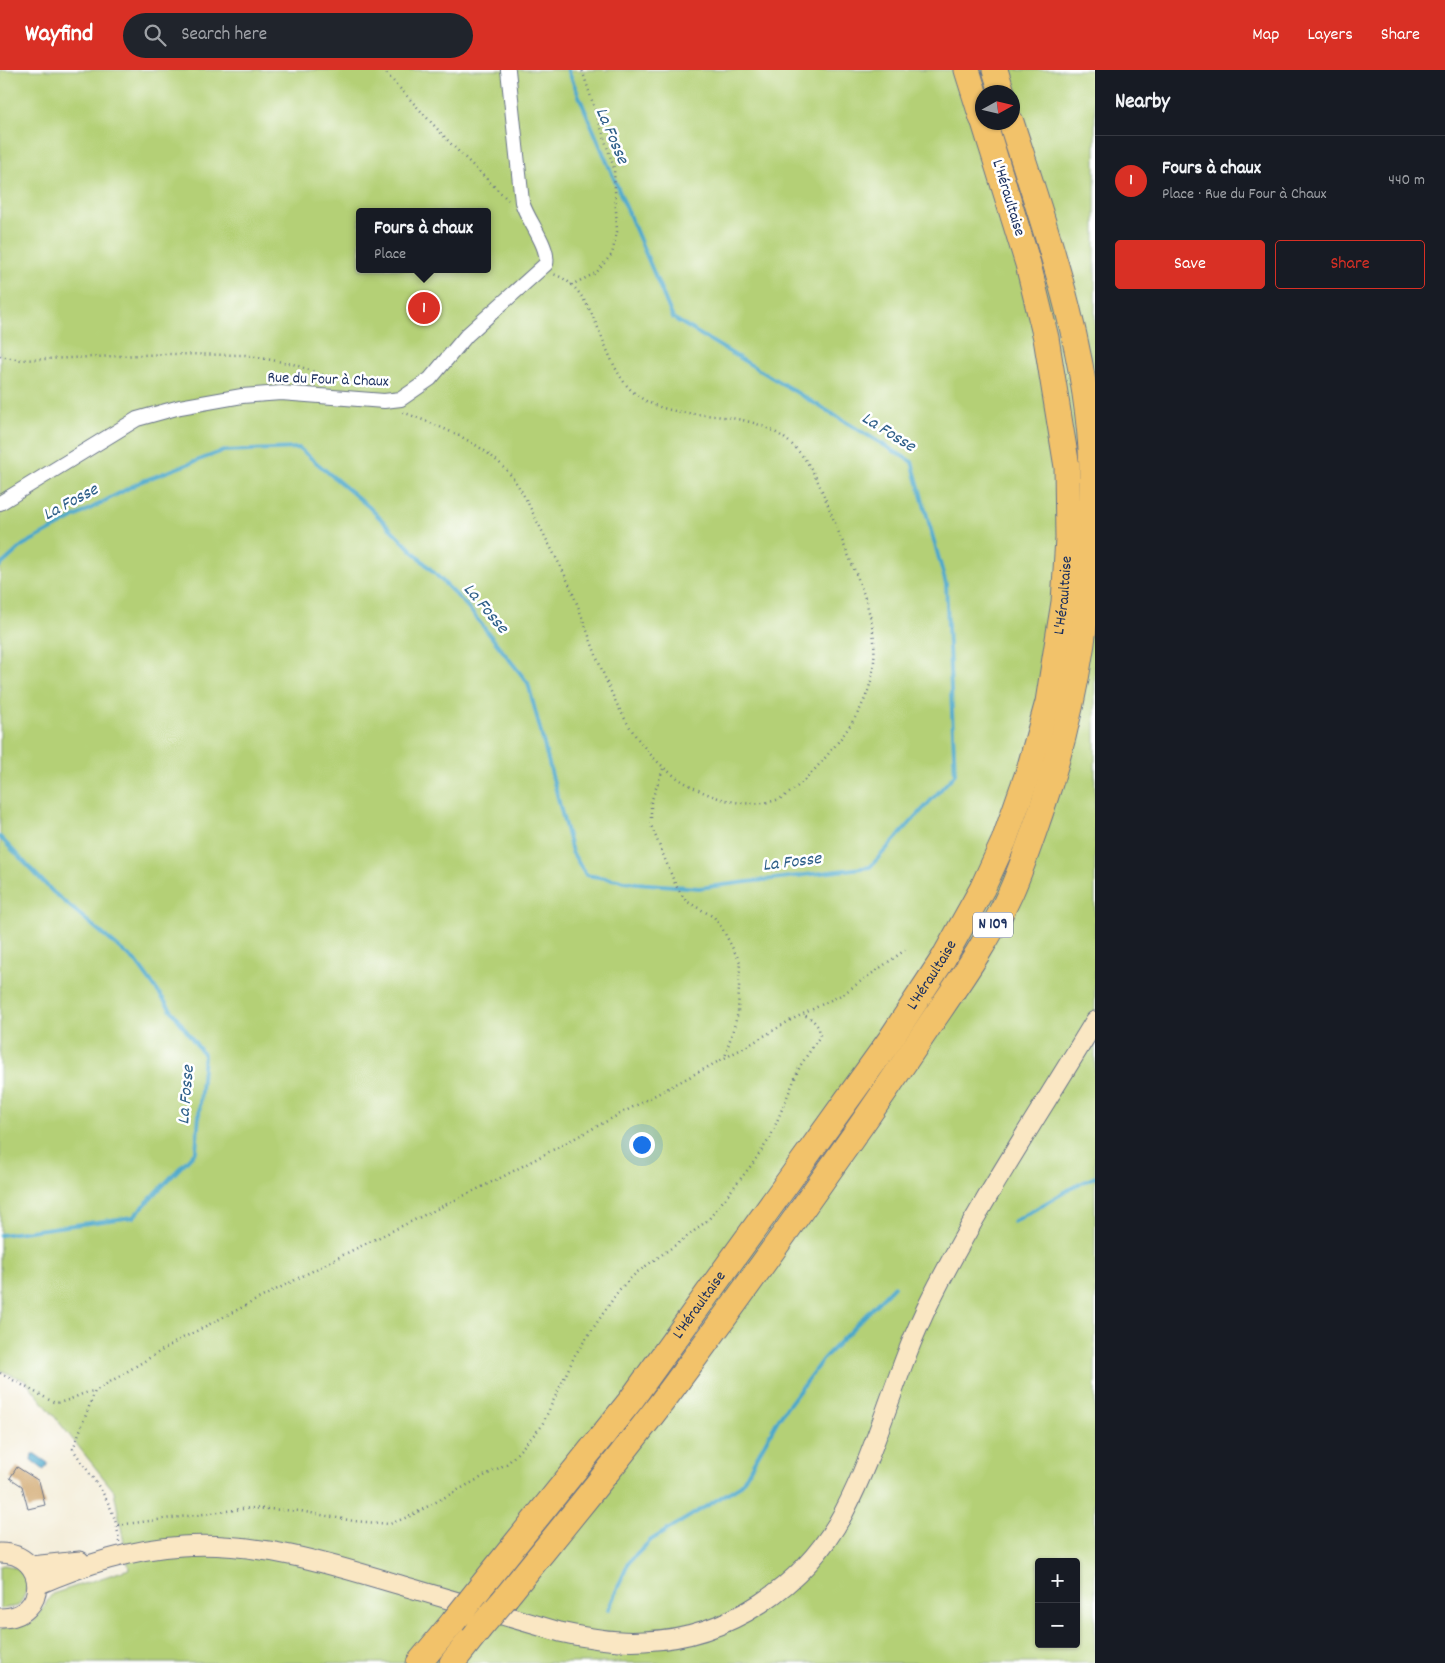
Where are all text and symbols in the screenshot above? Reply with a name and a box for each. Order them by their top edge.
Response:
search box [123,13,473,58]
text: Wayfind [25,18,93,52]
icon: search [141,21,169,49]
text: Search here [181,22,267,49]
text: Map [1252,23,1279,48]
text: Layers [1307,23,1353,48]
text: Share [1381,23,1420,48]
north arrow [975,85,1020,130]
text: Nearby [1115,88,1170,118]
water label: La Fosse [588,104,634,169]
text: Fours à chaux [1162,156,1261,183]
street label: L'Héraultaise [985,157,1031,239]
text: 1 [1129,169,1133,192]
text: 440 m [1388,169,1425,192]
text: Place · Rue du Four à Chaux [1162,183,1326,206]
popup [356,208,491,273]
text: Fours à chaux [374,216,473,243]
button: Save [1115,240,1265,289]
button: Share [1275,240,1425,289]
text: Place [374,243,406,266]
pin: 1 [408,289,440,327]
street label: Rue du Four à Chaux [267,366,389,394]
water label: La Fosse [856,407,921,460]
water label: La Fosse [39,478,104,528]
street label: L'Héraultaise [1047,555,1078,636]
water label: La Fosse [456,578,514,640]
water label: La Fosse [761,847,824,879]
road number: N 109 [973,912,1013,938]
street label: L'Héraultaise [901,936,963,1015]
water label: La Fosse [172,1063,202,1126]
your location [629,1132,655,1158]
street label: L'Héraultaise [667,1266,732,1344]
map controls [1035,1558,1080,1648]
button: + [1035,1558,1080,1603]
button: − [1035,1603,1080,1648]

